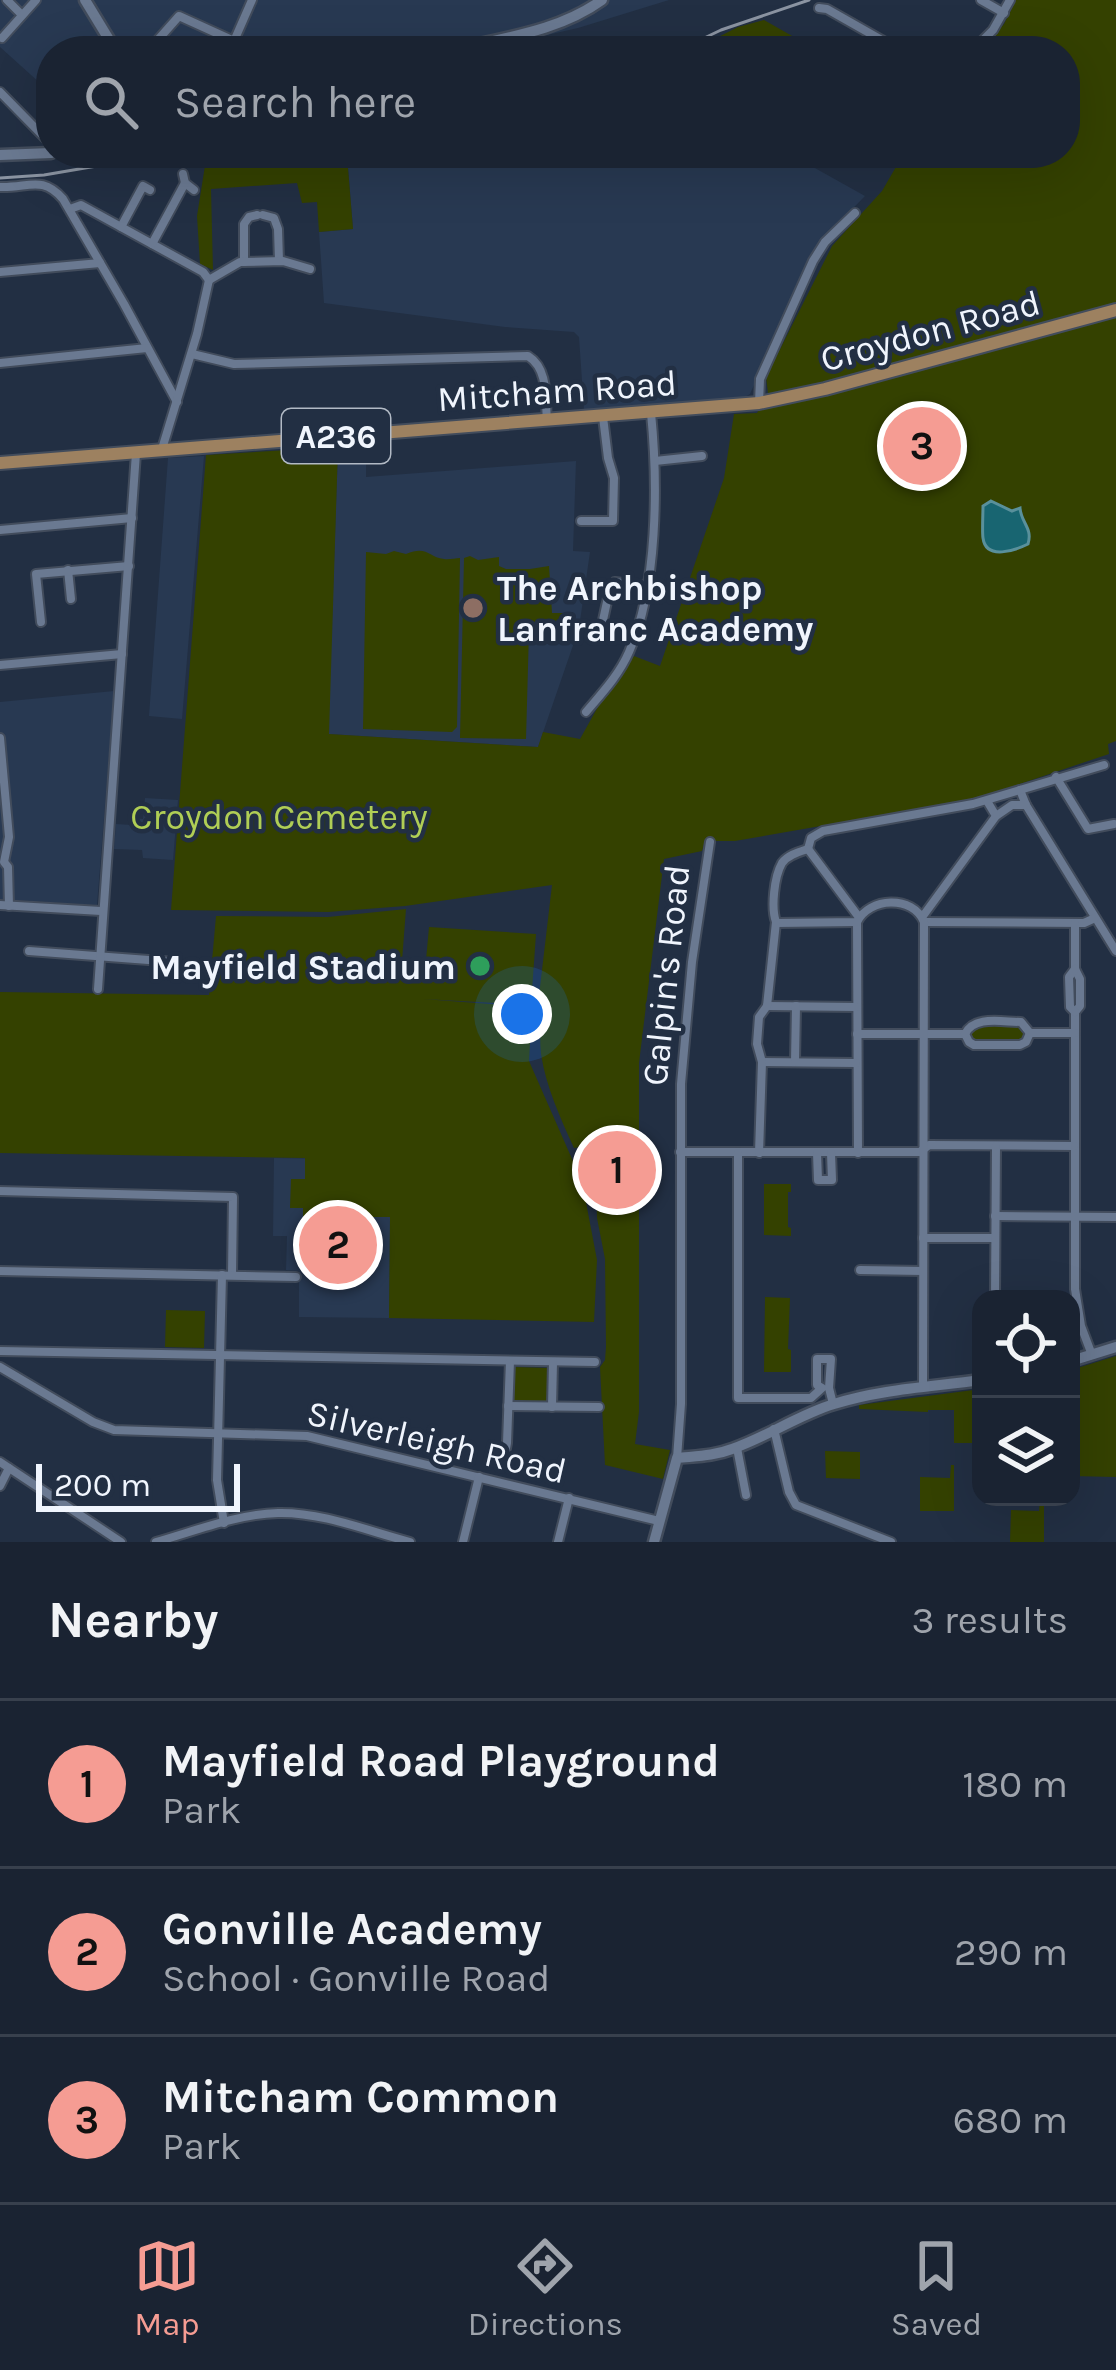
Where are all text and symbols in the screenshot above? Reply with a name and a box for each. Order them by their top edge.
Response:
search box [36,36,1080,168]
icon: search [78,69,144,135]
text: Search here [174,76,416,128]
street label: Croydon Road [816,281,1045,380]
street label: Mitcham Road [436,362,678,420]
pin: 3 [883,401,961,491]
road number: A236 [282,409,390,463]
place label: The Archbishop Lanfranc Academy [497,567,813,651]
marker: The Archbishop Lanfranc Academy [460,595,486,621]
park label: Croydon Cemetery [130,796,428,838]
street label: Galpin's Road [634,863,698,1088]
place label: Mayfield Stadium [150,946,456,989]
marker: Mayfield Stadium [467,953,493,979]
your location [492,984,552,1044]
pin: 1 [578,1125,656,1215]
pin: 2 [299,1200,377,1290]
map controls [972,1290,1080,1506]
button: locate [972,1290,1080,1398]
street label: Silverleigh Road [303,1392,571,1492]
button: layers [972,1398,1080,1506]
scale bar [36,1458,240,1511]
text: 200 m [54,1466,151,1504]
text: Nearby [48,1590,218,1650]
text: 3 results [911,1597,1068,1643]
text: Mayfield Road Playground [162,1735,720,1787]
text: 1 [80,1761,94,1807]
text: 180 m [962,1761,1068,1807]
text: Park [162,1787,241,1833]
text: Gonville Academy [162,1903,542,1955]
text: 2 [75,1929,99,1975]
text: 290 m [954,1929,1068,1975]
text: School · Gonville Road [162,1955,550,2001]
text: Mitcham Common [162,2071,559,2123]
text: 3 [75,2097,99,2143]
text: 680 m [953,2097,1068,2143]
text: Park [162,2123,241,2169]
tab: Map [134,2233,200,2343]
tab: Directions [468,2233,623,2343]
tab: Saved [891,2233,982,2343]

